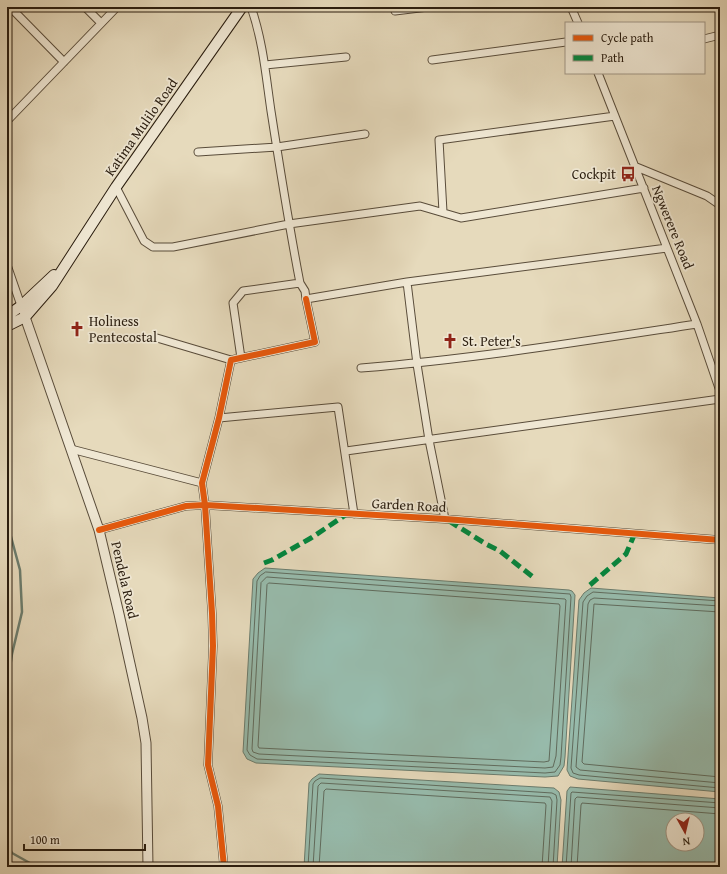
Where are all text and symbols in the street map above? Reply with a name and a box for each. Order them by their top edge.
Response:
legend [565,22,705,74]
text: Cycle path [601,29,654,46]
text: Path [601,49,624,66]
street label: Katima Mulilo Road [100,74,183,180]
place label: Cockpit [572,164,616,184]
bus stop icon: Cockpit [619,165,637,183]
street label: Ngwerere Road [647,182,699,272]
place label: Holiness Pentecostal [89,311,157,347]
church icon: Holiness Pentecostal [68,320,86,338]
place label: St. Peter's [462,331,521,351]
church icon: St. Peter's [441,332,459,350]
street label: Garden Road [371,493,447,517]
street label: Pendela Road [106,539,144,621]
north arrow [665,812,705,852]
scale bar [24,826,145,852]
text: 100 m [30,831,60,848]
text: N [681,833,691,850]

